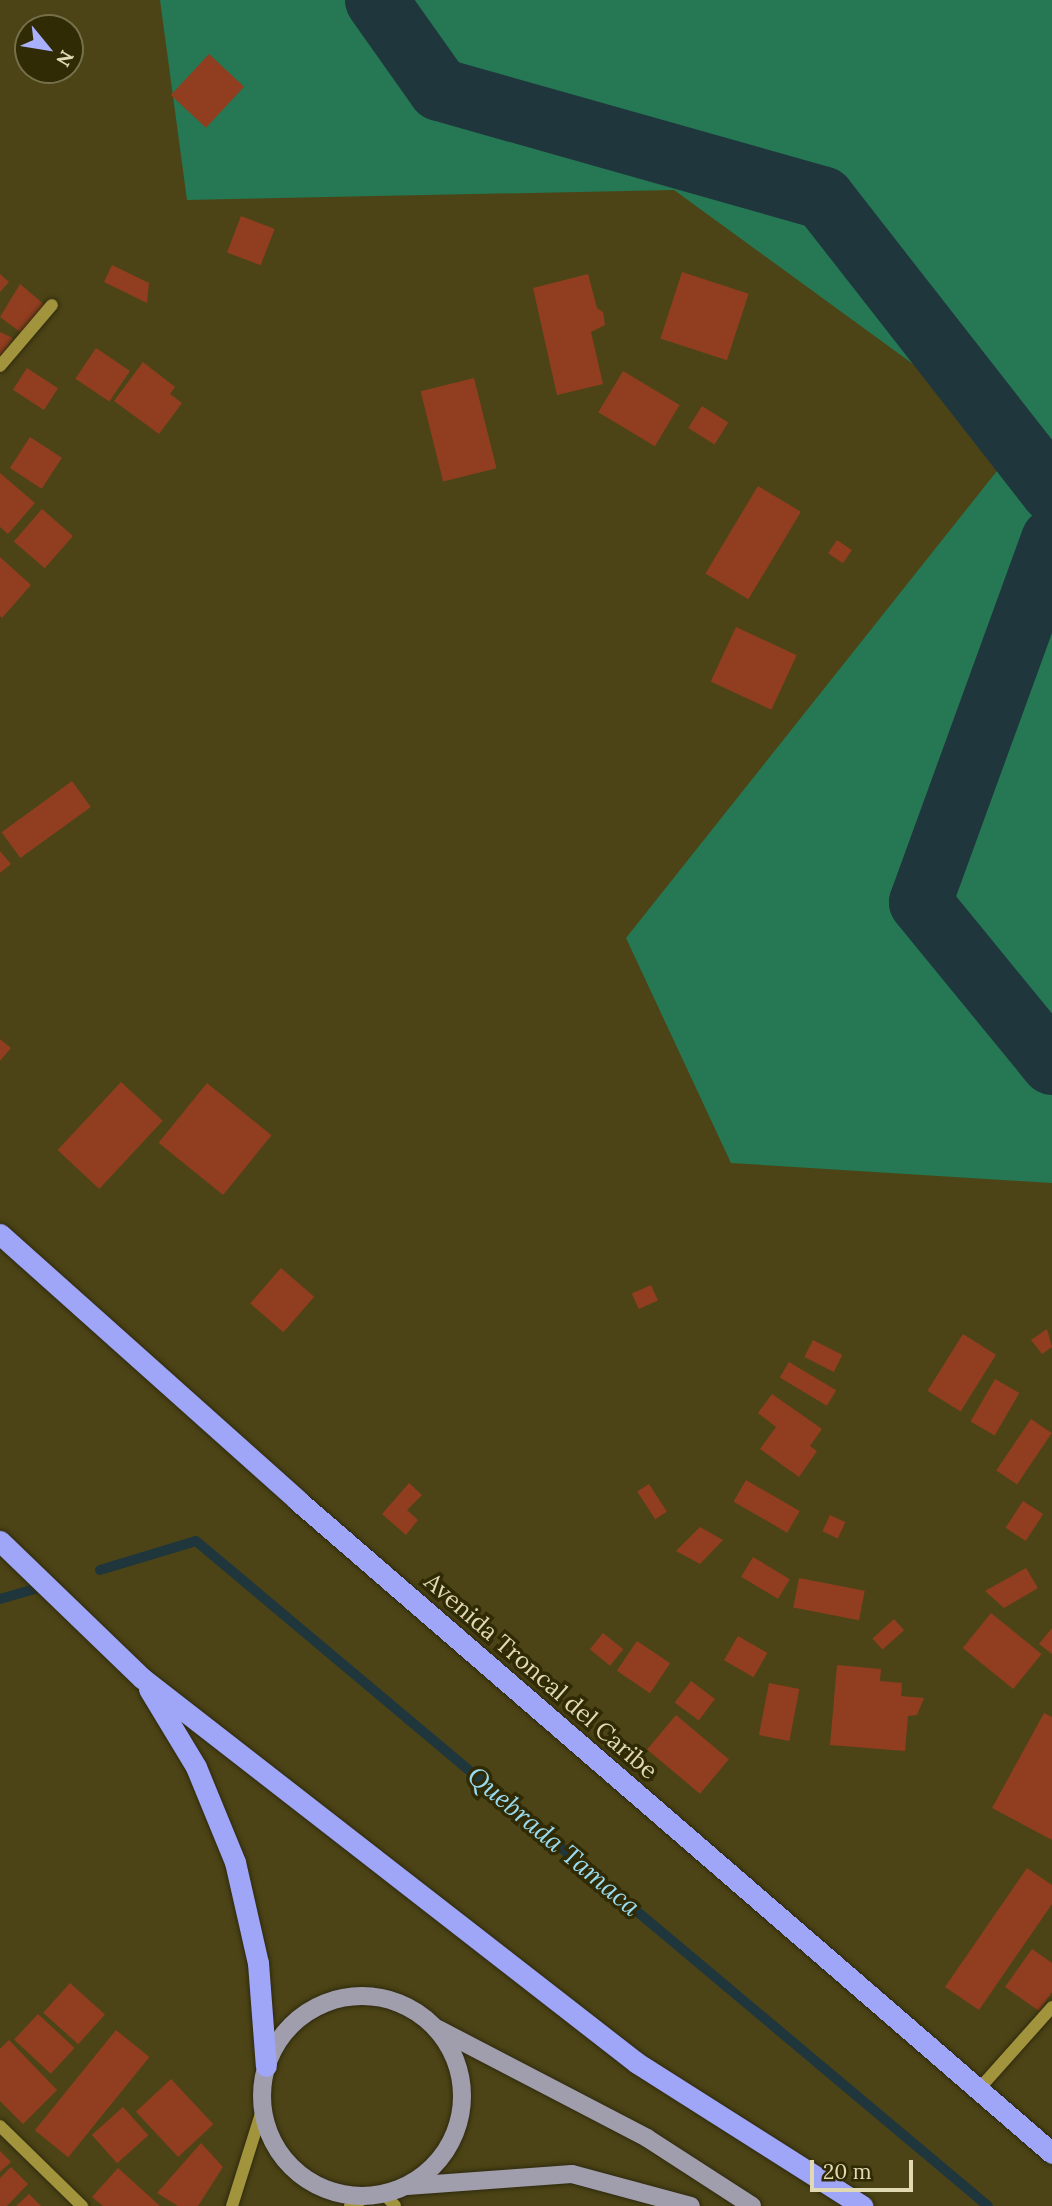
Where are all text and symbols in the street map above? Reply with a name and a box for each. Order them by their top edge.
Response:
north arrow [14,14,84,84]
text: N [51,46,80,71]
street label: Avenida Troncal del Caribe [419,1567,663,1785]
water label: Quebrada Tamaca [461,1760,647,1922]
scale bar [814,2146,917,2190]
text: 20 m [823,2158,872,2185]

